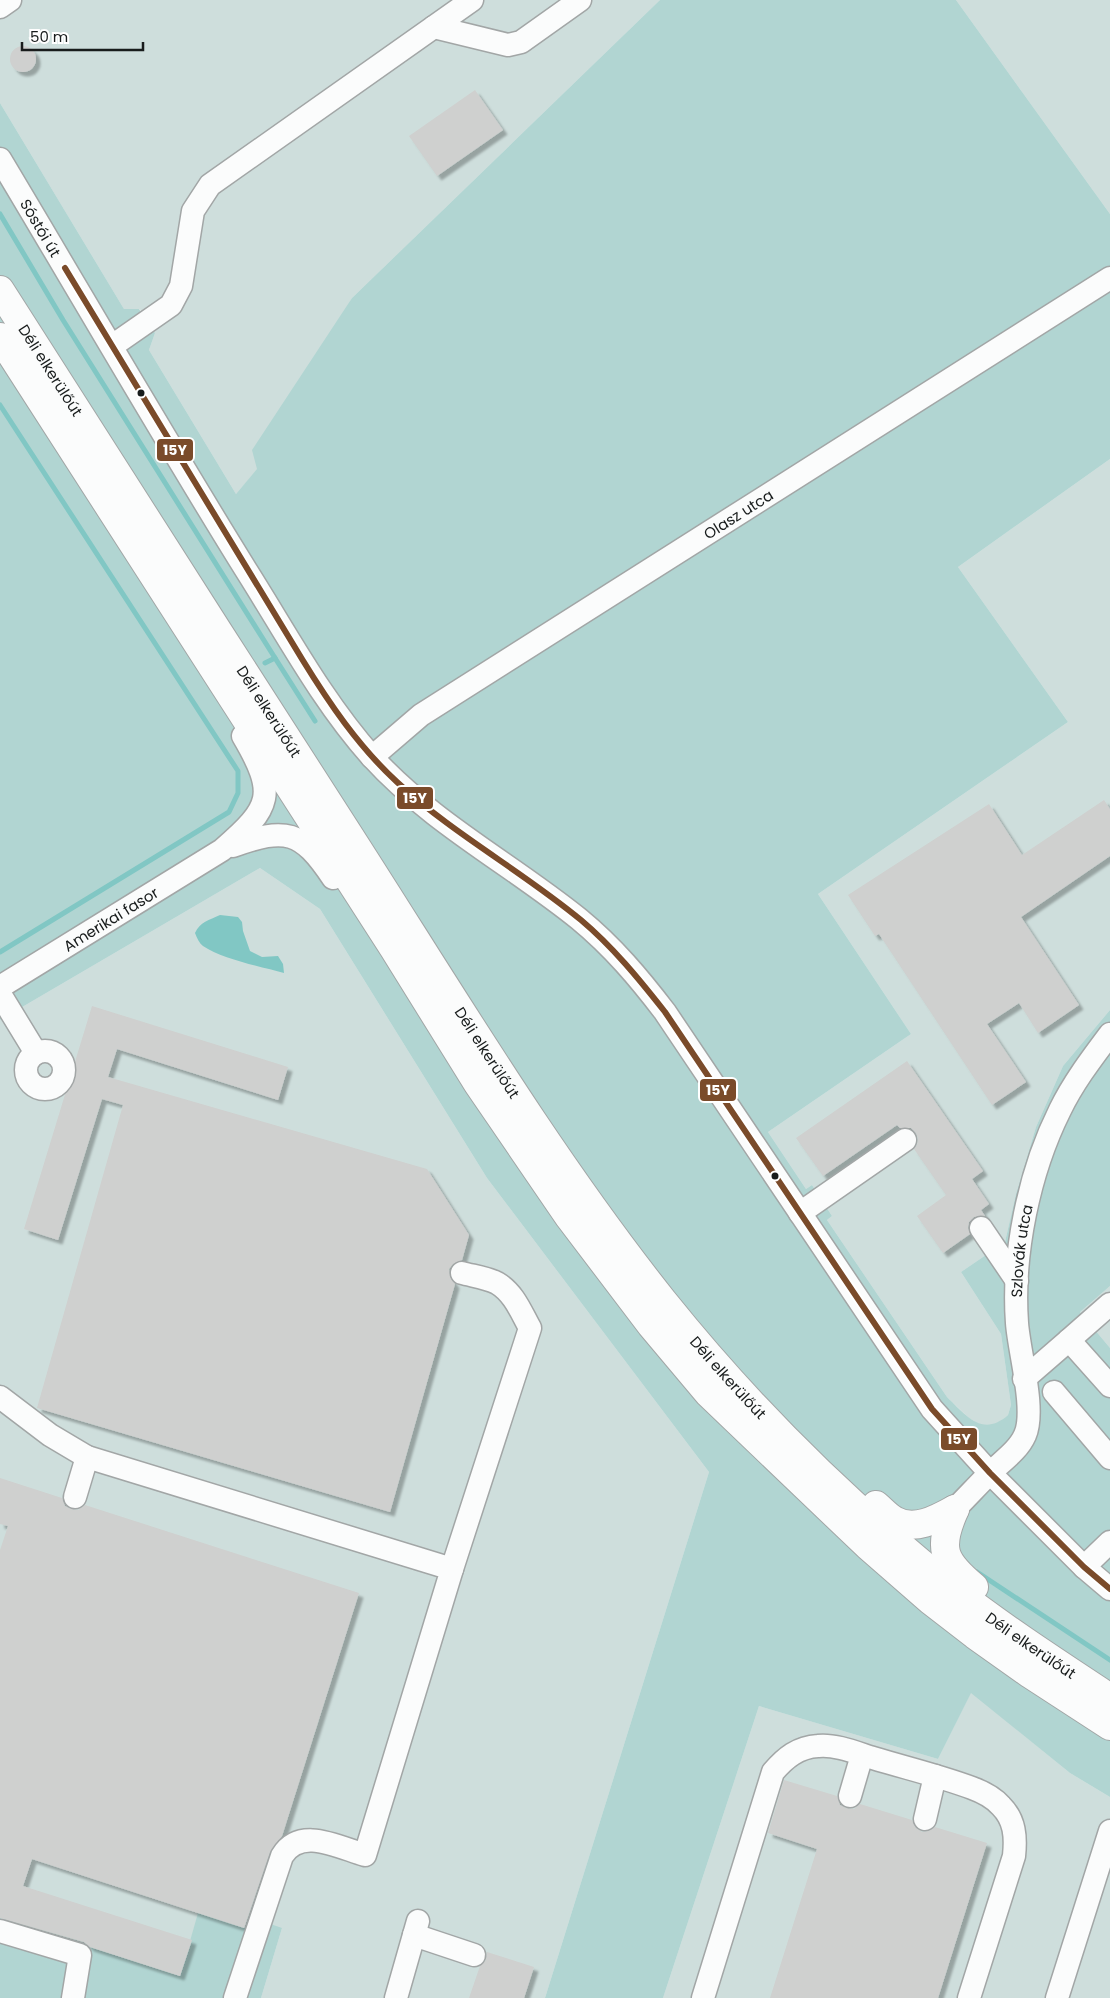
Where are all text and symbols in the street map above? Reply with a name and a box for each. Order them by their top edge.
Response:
scale bar [22,20,144,52]
text: 50 m [30,26,68,47]
street label: Sóstói út [16,195,66,261]
street label: Déli elkerülőút [14,320,88,420]
unlabelled marker [136,388,146,398]
line badge: 15Y [156,438,194,462]
text: 15Y [163,440,187,460]
street label: Olasz utca [699,484,777,544]
street label: Déli elkerülőút [232,661,307,761]
line badge: 15Y [396,786,434,810]
text: 15Y [403,788,427,808]
street label: Amerikai fasor [59,881,162,956]
street label: Déli elkerülőút [450,1003,525,1102]
line badge: 15Y [699,1078,737,1102]
text: 15Y [706,1080,730,1100]
unlabelled marker [770,1171,780,1181]
street label: Szlovák utca [1006,1202,1037,1298]
street label: Déli elkerülőút [686,1331,771,1423]
line badge: 15Y [940,1427,978,1451]
text: 15Y [947,1429,971,1449]
street label: Déli elkerülőút [982,1607,1080,1683]

